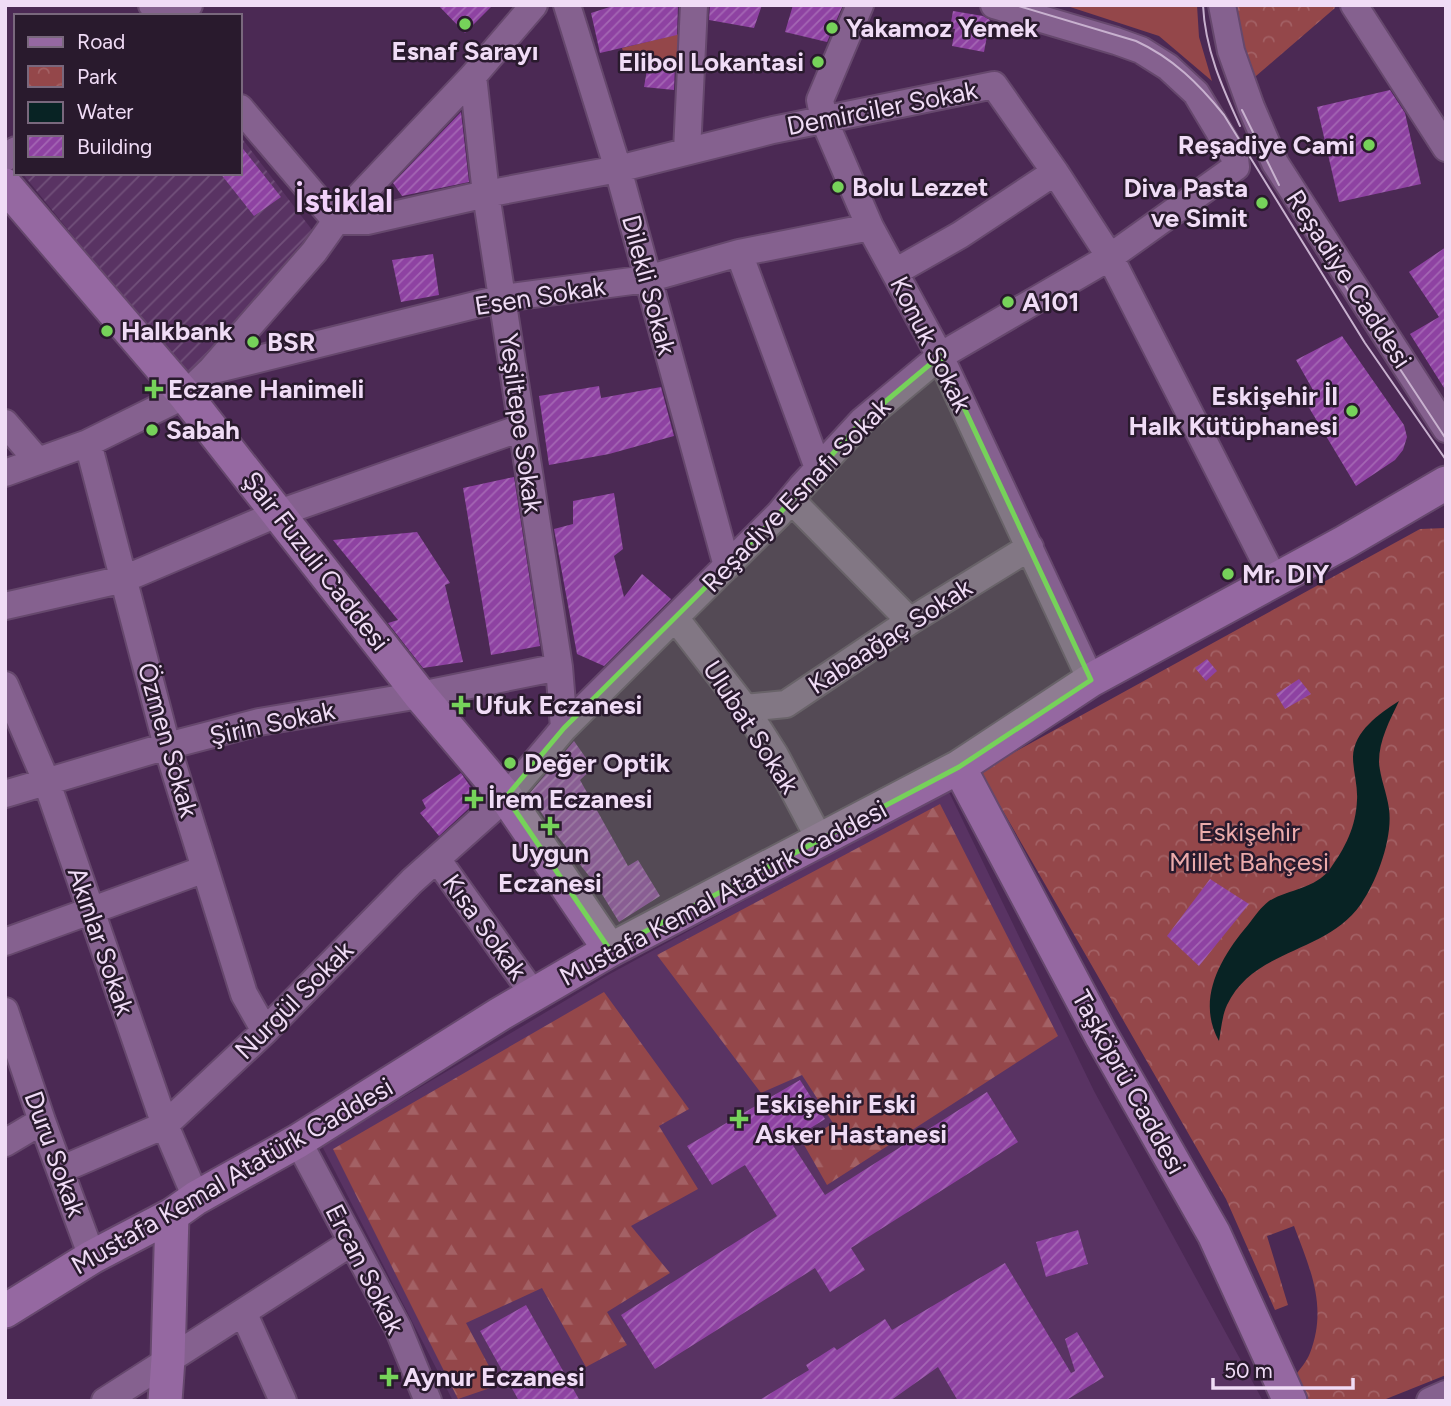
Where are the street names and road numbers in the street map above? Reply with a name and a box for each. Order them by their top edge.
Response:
street label: Demirciler Sokak [784,74,980,142]
street label: Reşadiye Caddesi [1279,184,1419,374]
street label: Dilekli Sokak [615,211,683,359]
street label: Esen Sokak [472,270,608,322]
street label: Konuk Sokak [883,271,979,418]
street label: Yeşiltepe Sokak [493,331,550,515]
street label: Reşadiye Esnafı Sokak [695,391,897,599]
street label: Şair Fuzuli Caddesi [236,465,396,657]
street label: Kabaağaç Sokak [802,571,978,701]
street label: Ulubat Sokak [696,654,806,800]
street label: Özmen Sokak [131,659,205,821]
street label: Şirin Sokak [207,694,338,752]
street label: Mustafa Kemal Atatürk Caddesi [554,793,892,993]
street label: Akınlar Sokak [61,863,141,1019]
street label: Kısa Sokak [436,868,534,986]
street label: Nurgül Sokak [228,934,360,1066]
street label: Taşköprü Caddesi [1065,984,1193,1180]
street label: Mustafa Kemal Atatürk Caddesi [66,1071,398,1281]
street label: Duru Sokak [18,1087,93,1222]
street label: Ercan Sokak [319,1199,412,1340]

